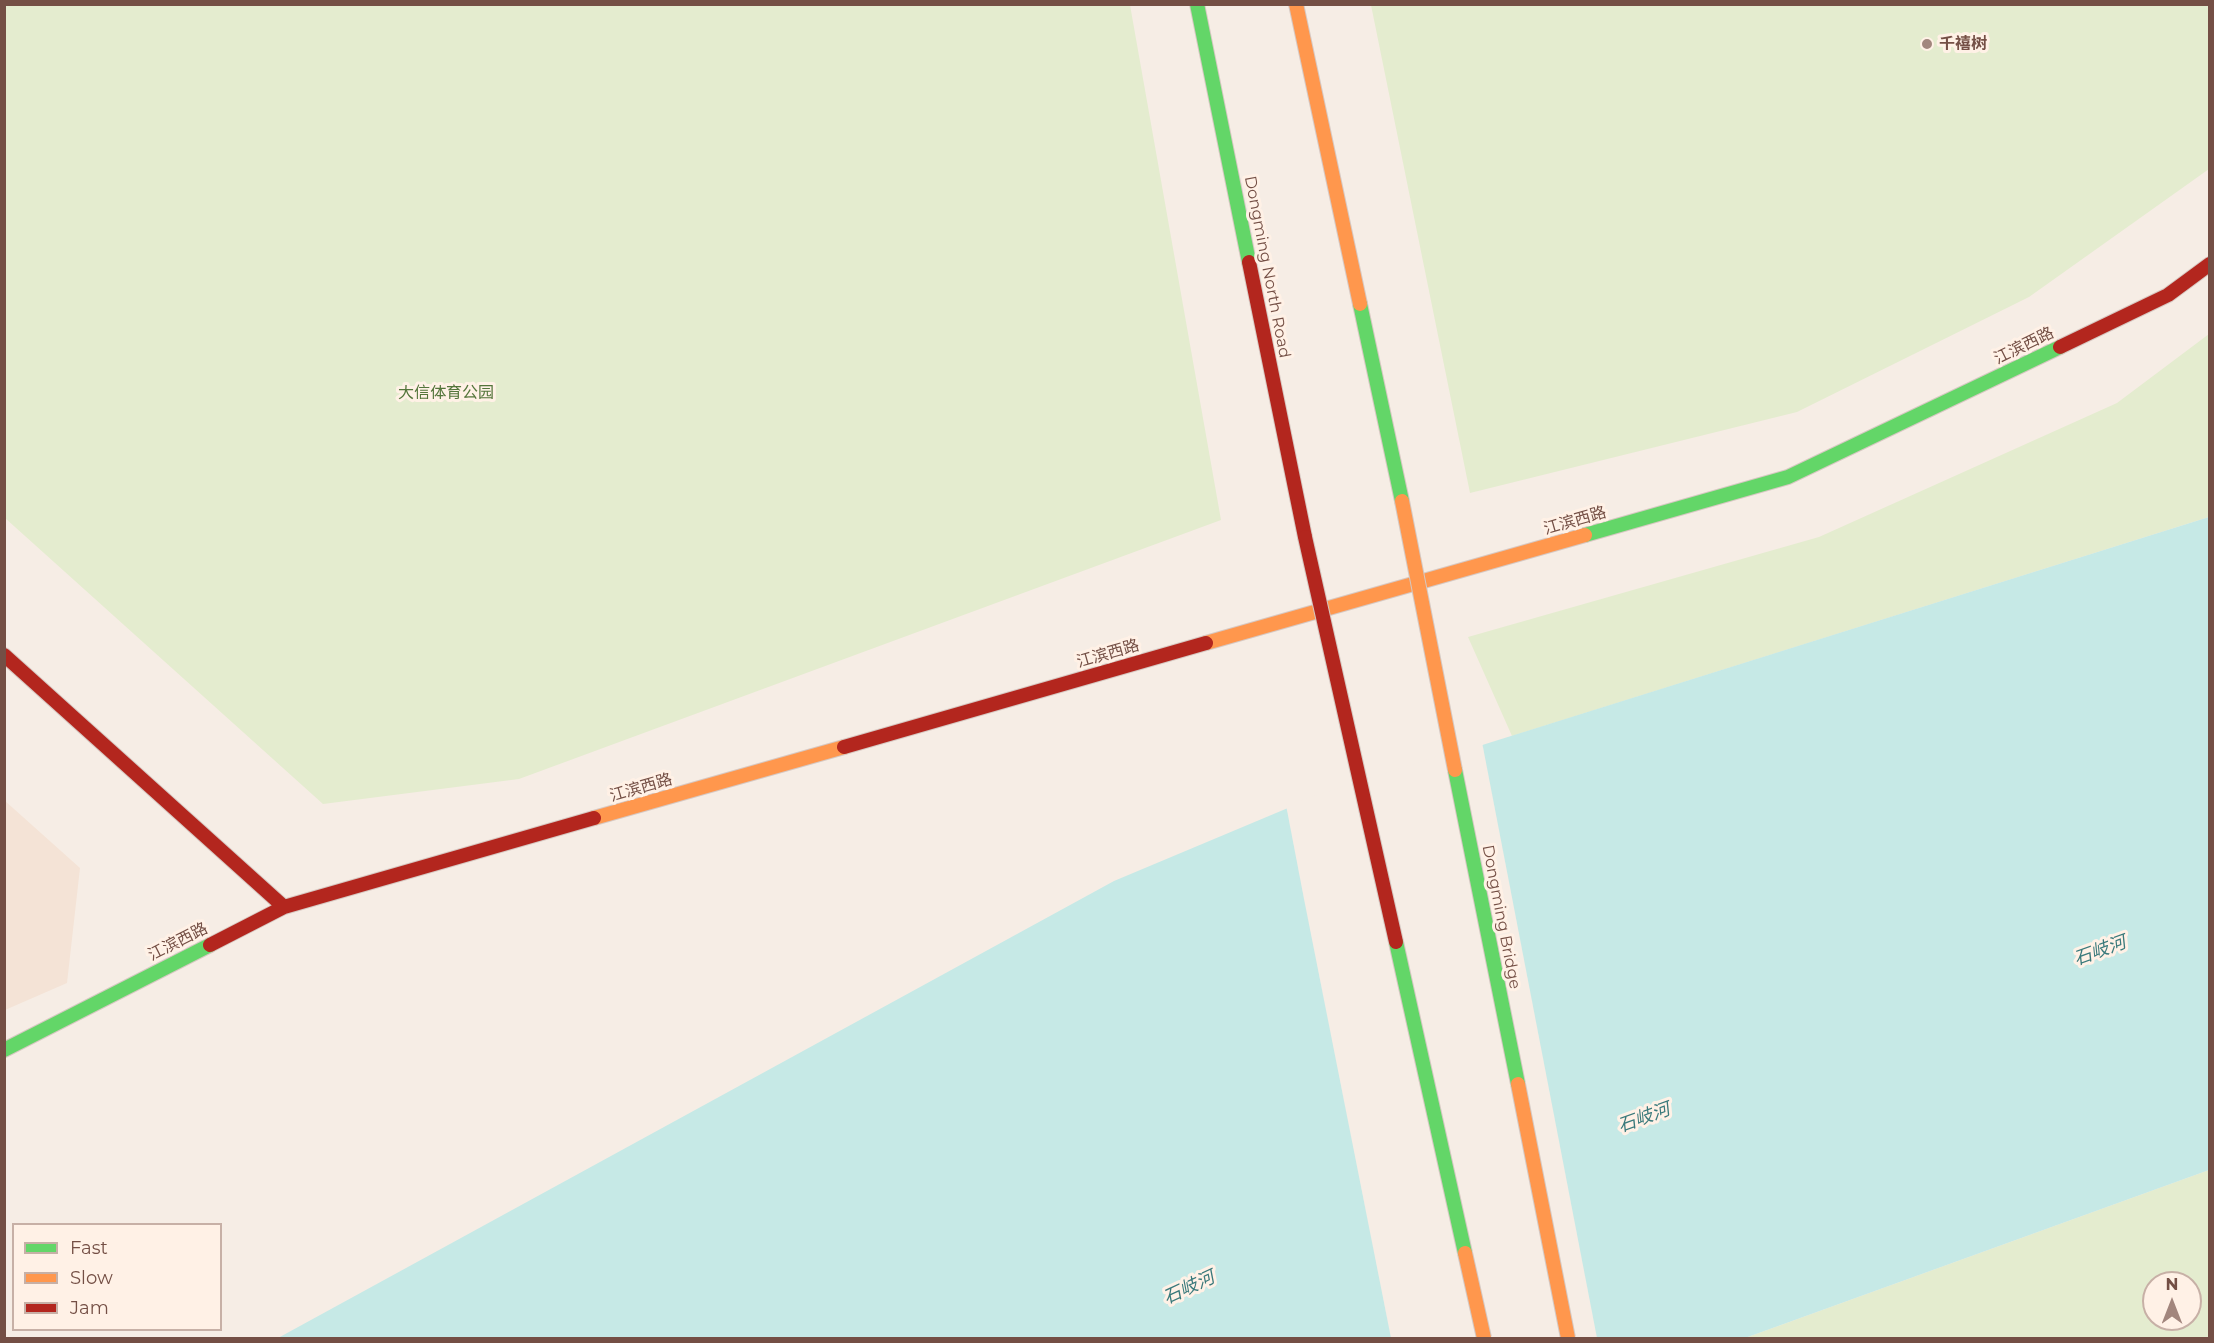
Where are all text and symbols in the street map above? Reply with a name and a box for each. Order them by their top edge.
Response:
place label: 千禧树 [1939,34,1987,54]
marker: 千禧树 [1920,37,1934,51]
street label: Dongming North Road [1240,174,1294,360]
street label: 江滨西路 [1991,323,2057,369]
park label: 大信体育公园 [398,383,494,403]
street label: 江滨西路 [1542,503,1608,539]
street label: 江滨西路 [1075,636,1141,672]
street label: 江滨西路 [608,770,674,806]
street label: Dongming Bridge [1478,843,1524,991]
street label: 江滨西路 [145,919,211,965]
water label: 石岐河 [2071,932,2129,970]
water label: 石岐河 [1615,1099,1673,1137]
legend [12,1223,222,1331]
text: Fast [70,1237,108,1259]
text: Slow [70,1267,113,1289]
water label: 石岐河 [1160,1267,1218,1309]
north arrow [2142,1271,2202,1331]
text: N [2166,1275,2178,1294]
text: Jam [70,1297,109,1319]

